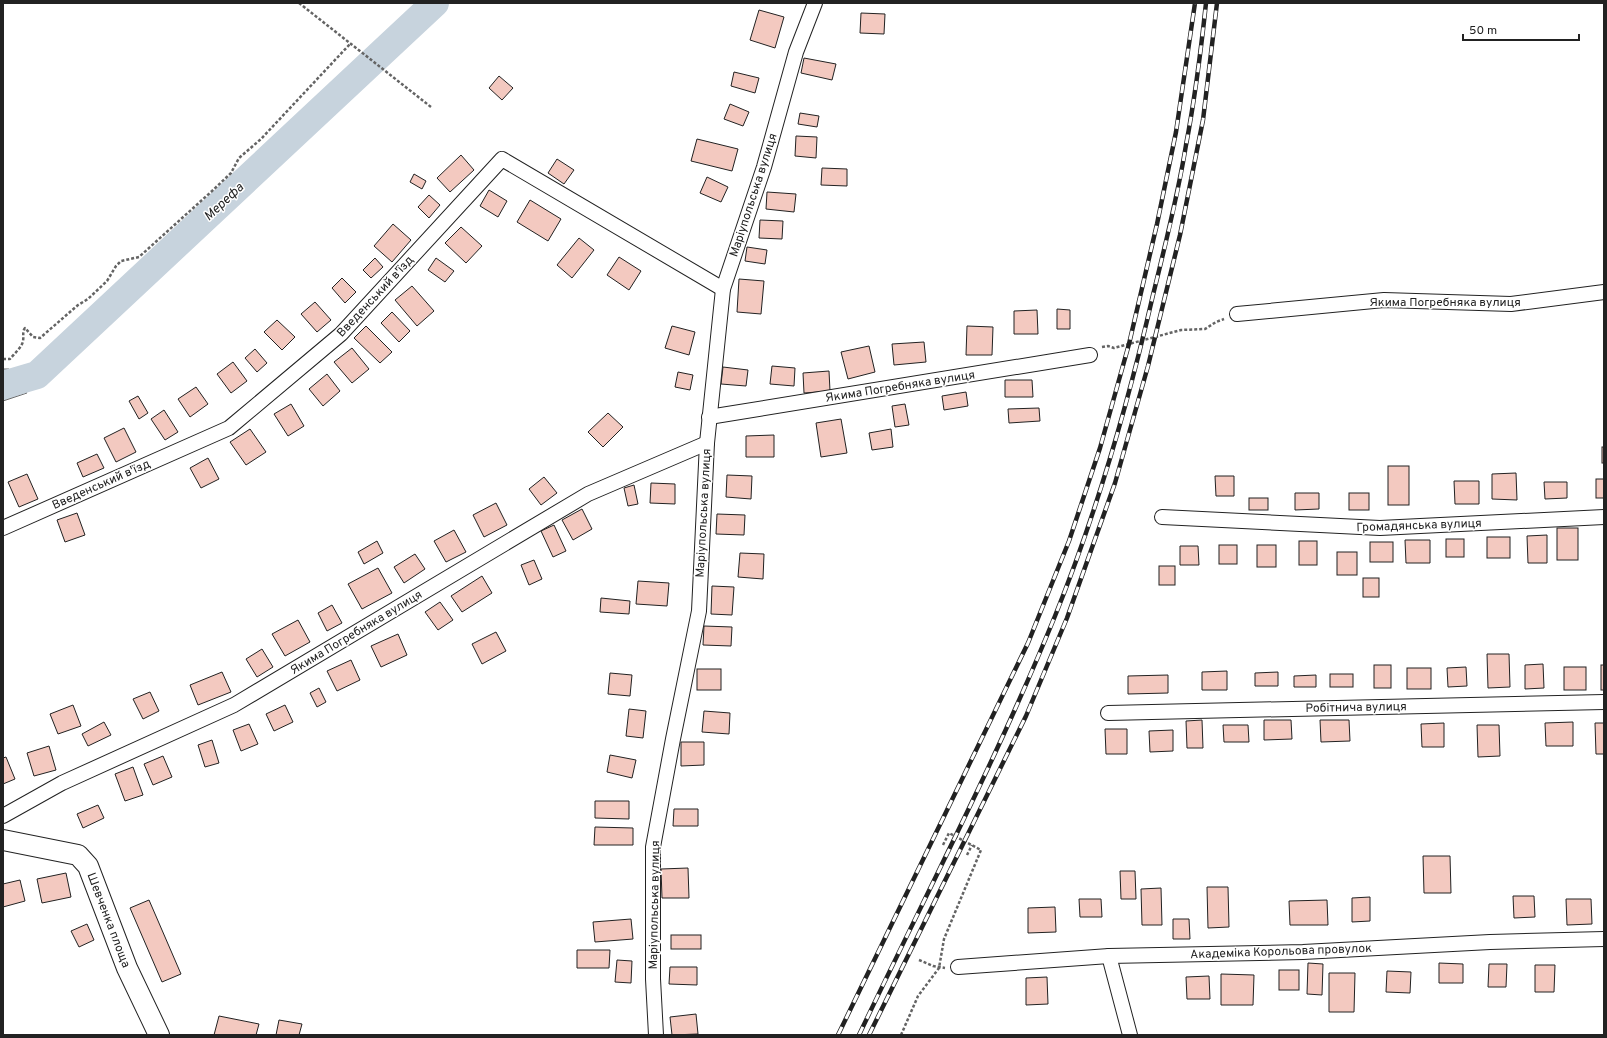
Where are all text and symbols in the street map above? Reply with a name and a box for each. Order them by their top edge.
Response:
scale bar [1463,16,1579,42]
text: 50 m [1469,23,1497,39]
street label: Маріупольська вулиця [726,131,782,259]
water label: Мерефа [201,180,248,225]
street label: Введенський в'їзд [334,253,418,341]
street label: Якима Погребняка вулиця [1369,295,1521,311]
street label: Якима Погребняка вулиця [824,367,976,407]
street label: Маріупольська вулиця [693,448,715,578]
street label: Введенський в'їзд [50,456,153,514]
street label: Громадянська вулиця [1356,516,1482,536]
street label: Якима Погребняка вулиця [288,587,426,679]
street label: Робітнича вулиця [1305,699,1407,717]
street label: Маріупольська вулиця [646,840,664,970]
street label: Шевченка площа [83,871,134,970]
street label: Академіка Корольова провулок [1190,941,1372,963]

